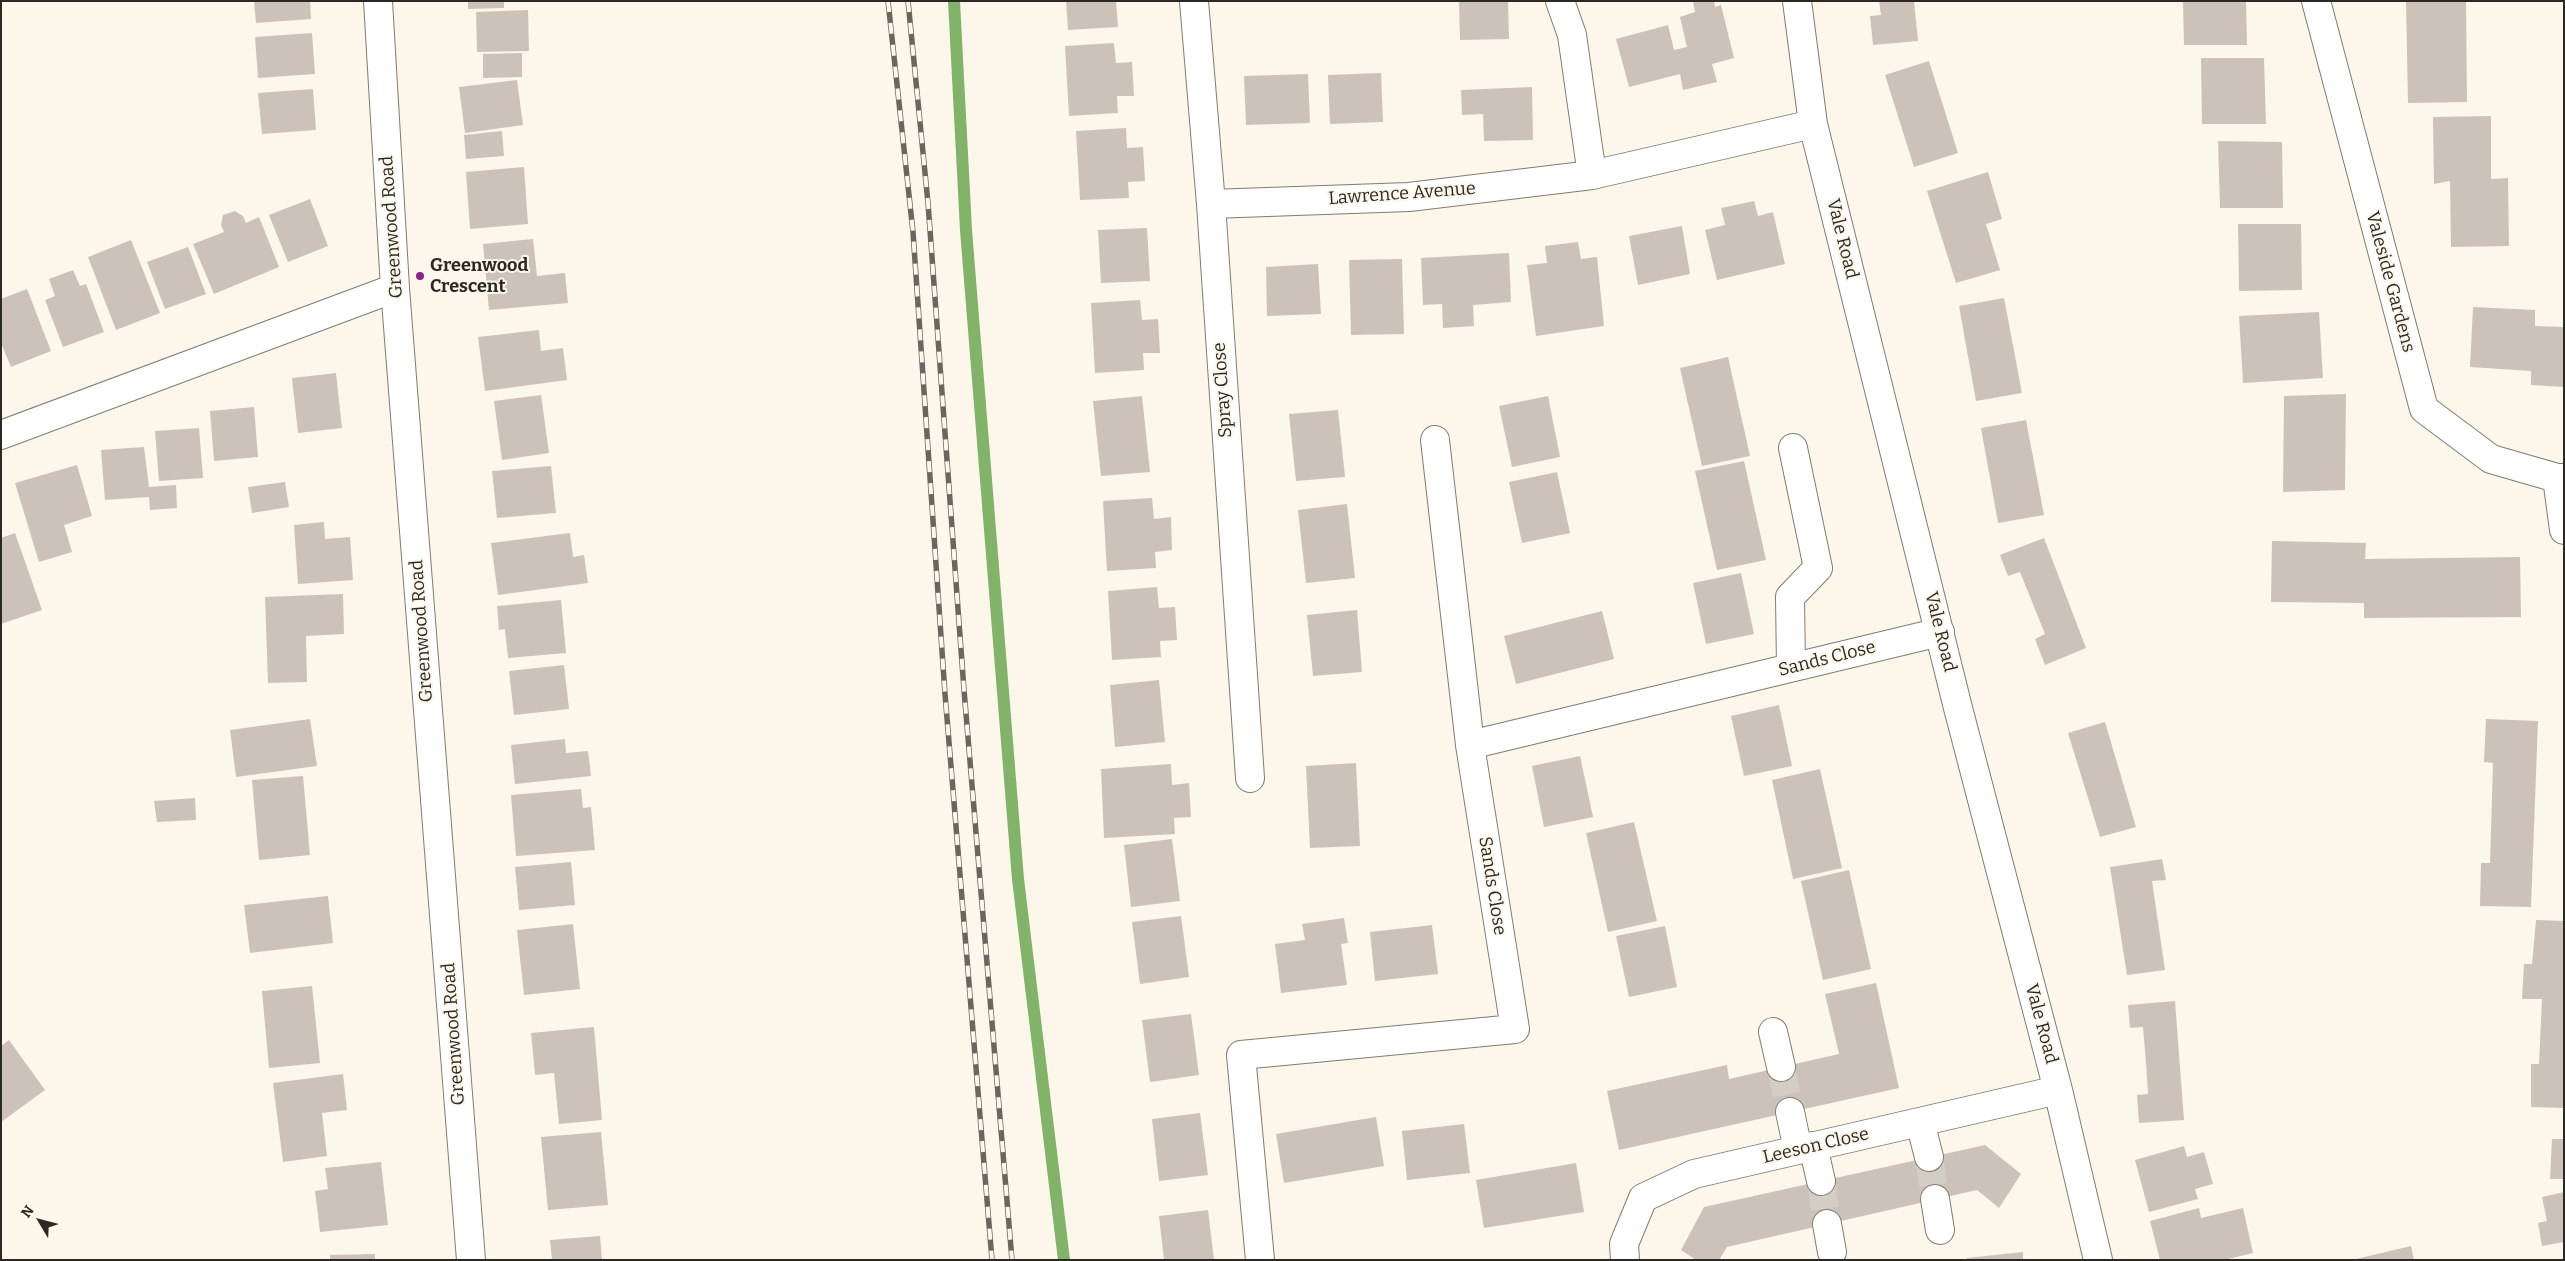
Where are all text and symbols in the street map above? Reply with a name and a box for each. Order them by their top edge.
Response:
street label: Greenwood Road [376,155,408,299]
street label: Lawrence Avenue [1328,178,1476,210]
street label: Vale Road [1822,197,1862,281]
street label: Valeside Gardens [2361,209,2419,355]
place label: Greenwood Crescent [430,255,528,298]
marker: Greenwood Crescent [414,270,426,282]
street label: Spray Close [1209,341,1237,439]
street label: Greenwood Road [406,559,438,703]
street label: Vale Road [1920,590,1960,674]
street label: Sands Close [1776,636,1878,682]
street label: Sands Close [1474,835,1510,937]
street label: Greenwood Road [438,962,470,1106]
street label: Vale Road [2020,982,2062,1066]
street label: Leeson Close [1761,1123,1871,1169]
north arrow [15,1196,65,1246]
text: N [18,1202,38,1221]

